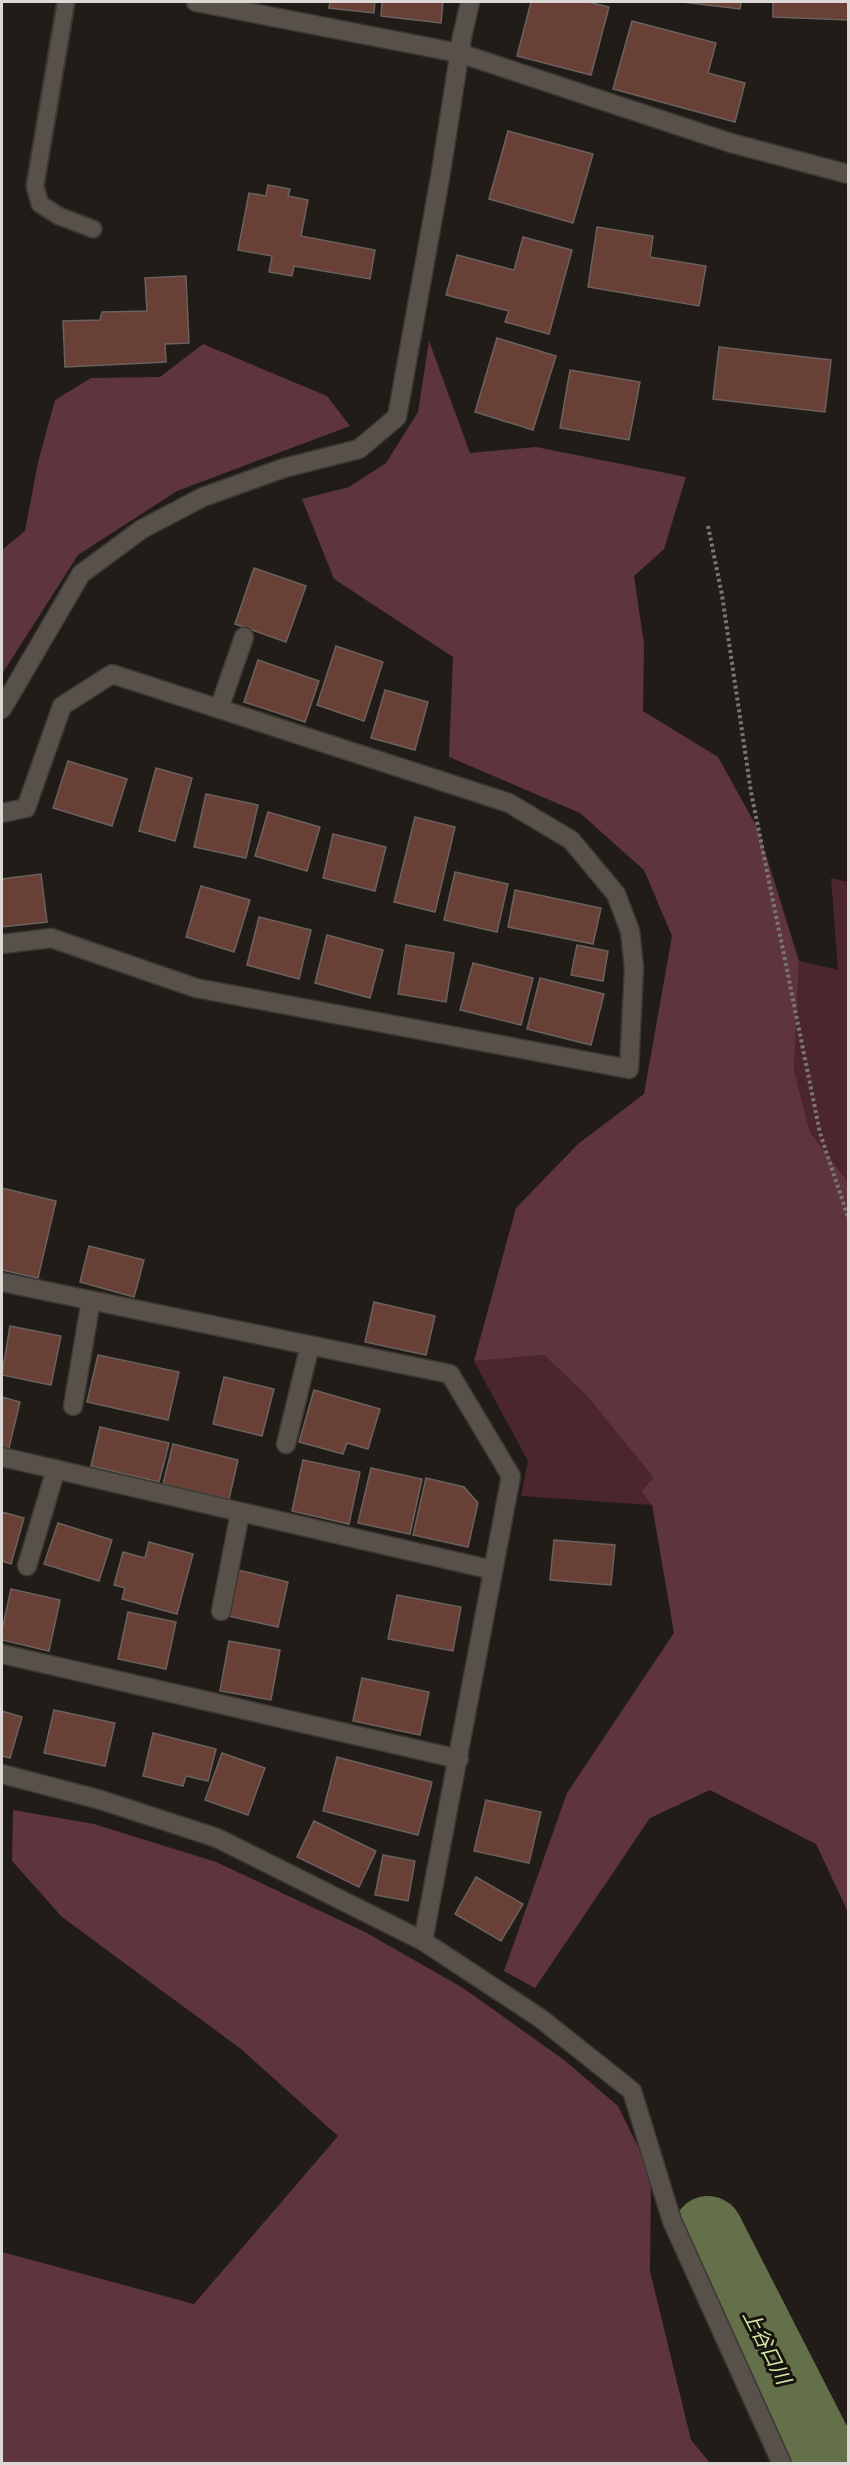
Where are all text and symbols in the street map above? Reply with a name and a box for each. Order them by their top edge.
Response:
water label: 上谷口川 [735,2304,800,2391]

